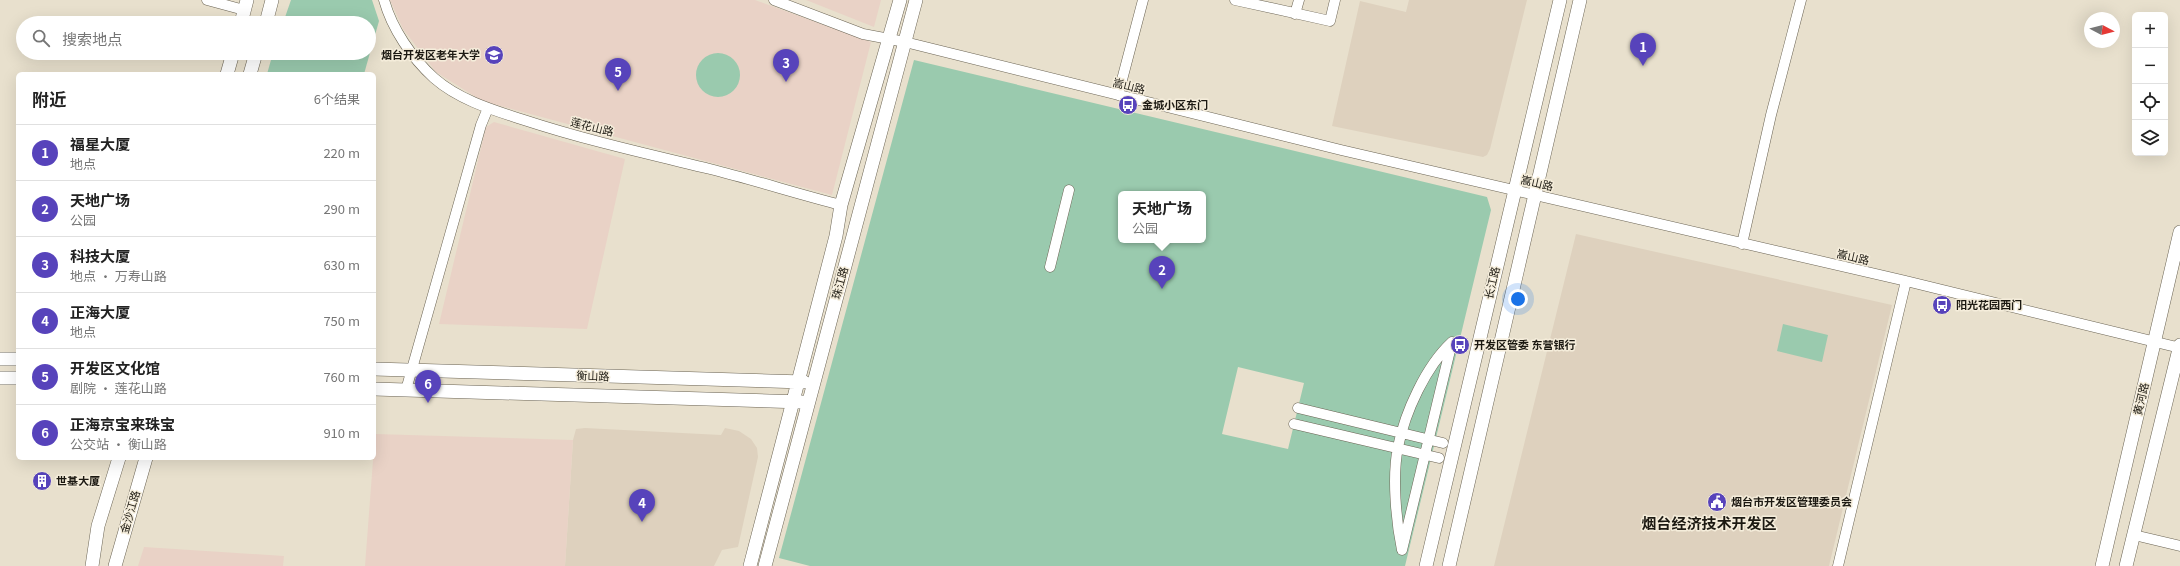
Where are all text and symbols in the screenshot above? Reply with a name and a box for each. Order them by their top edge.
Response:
north arrow [2084,12,2120,48]
map controls [2132,12,2168,156]
button: + [2132,12,2168,48]
search box [16,16,376,60]
icon: search [30,27,52,49]
text: 搜索地点 [62,28,122,49]
pin: 1 [1630,33,1656,66]
school or university icon: 烟台开发区老年大学 [483,44,505,66]
place label: 烟台开发区老年大学 [381,46,480,62]
button: − [2132,48,2168,84]
pin: 3 [773,49,799,82]
pin: 5 [605,58,631,91]
street label: 嵩山路 [1111,73,1147,97]
button: locate [2132,84,2168,120]
text: 附近 [32,86,66,111]
text: 6个结果 [314,89,360,108]
bus stop icon: 金城小区东门 [1117,94,1139,116]
place label: 金城小区东门 [1142,96,1208,112]
street label: 莲花山路 [569,113,616,139]
button: layers [2132,120,2168,156]
text: 福星大厦 [70,133,130,154]
text: 1 [41,143,49,162]
text: 220 m [323,143,360,162]
text: 地点 [70,154,96,173]
street label: 嵩山路 [1519,171,1555,194]
text: 天地广场 [70,189,130,210]
popup [1118,191,1206,243]
text: 天地广场 [1132,197,1192,218]
text: 2 [41,199,49,218]
text: 290 m [323,199,360,218]
text: 公园 [70,210,96,229]
text: 公园 [1132,218,1158,237]
text: 科技大厦 [70,245,130,266]
street label: 嵩山路 [1835,245,1871,268]
text: 3 [41,255,49,274]
text: 630 m [323,255,360,274]
pin: 2 [1149,256,1175,289]
street label: 珠江路 [827,265,851,301]
street label: 长江路 [1480,265,1503,301]
text: 地点 · 万寿山路 [70,266,167,285]
your location [1508,289,1528,309]
bus stop icon: 阳光花园西门 [1931,294,1953,316]
place label: 阳光花园西门 [1956,296,2022,312]
text: 正海大厦 [70,301,130,322]
text: 4 [41,311,49,330]
text: 750 m [323,311,360,330]
text: 地点 [70,322,96,341]
bus stop icon: 开发区管委 东营银行 [1449,334,1471,356]
place label: 开发区管委 东营银行 [1474,336,1576,352]
text: 开发区文化馆 [70,357,160,378]
street label: 衡山路 [576,366,610,384]
text: 5 [41,367,49,386]
text: 760 m [323,367,360,386]
pin: 6 [415,370,441,403]
text: 剧院 · 莲花山路 [70,378,167,397]
street label: 黄河路 [2129,381,2152,417]
text: 正海京宝来珠宝 [70,413,175,434]
text: 6 [41,423,49,442]
text: 910 m [323,423,360,442]
text: 公交站 · 衡山路 [70,434,167,453]
building icon: 世基大厦 [31,470,53,492]
place label: 世基大厦 [56,472,100,488]
street label: 金沙江路 [115,488,143,535]
pin: 4 [629,489,655,522]
public building icon: 烟台市开发区管理委员会 [1706,491,1728,513]
place label: 烟台市开发区管理委员会 [1731,493,1852,509]
district label: 烟台经济技术开发区 [1641,512,1777,533]

